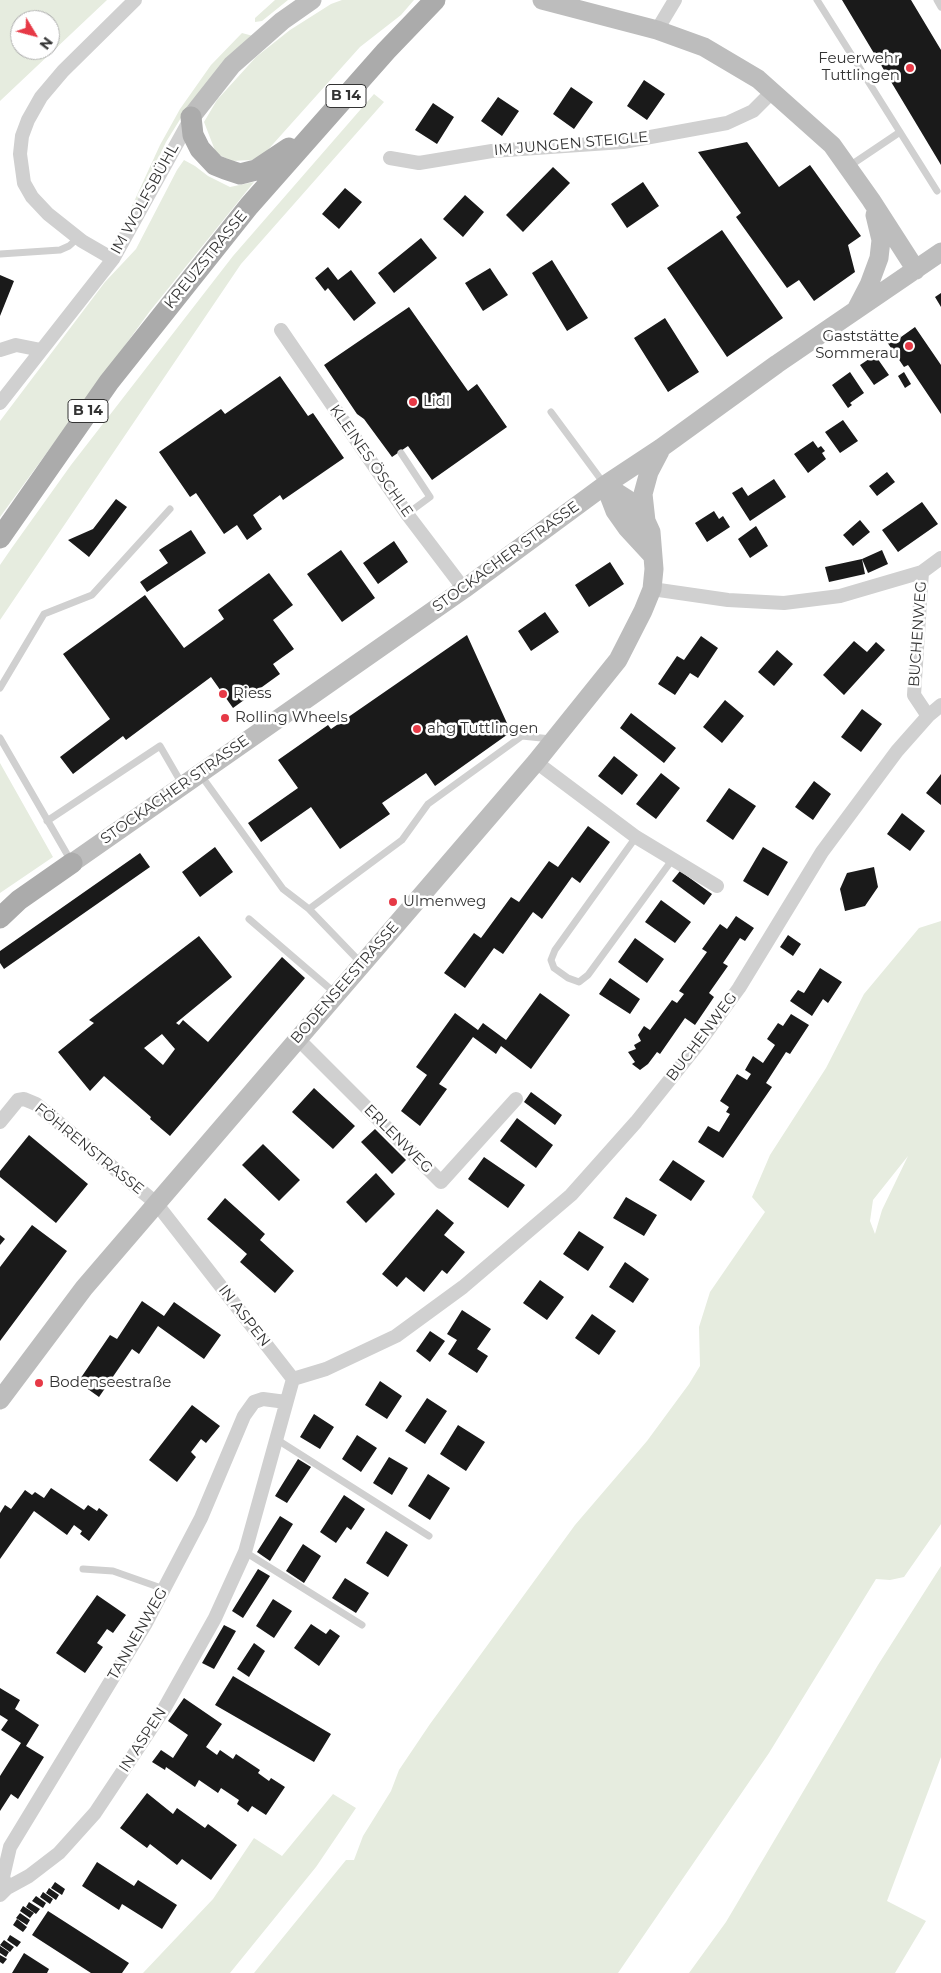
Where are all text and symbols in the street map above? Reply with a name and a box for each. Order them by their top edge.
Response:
north arrow [10,10,60,60]
text: N [36,33,57,53]
place label: Feuerwehr Tuttlingen [818,50,900,85]
marker: Feuerwehr Tuttlingen [904,62,916,74]
road number: B 14 [326,84,366,108]
street label: IM JUNGEN STEIGLE [493,128,649,160]
street label: IM WOLFSBÜHL [107,141,183,257]
street label: KREUZSTRASSE [161,207,251,313]
place label: Gaststätte Sommerau [815,328,899,363]
marker: Gaststätte Sommerau [903,340,915,352]
place label: Lidl [423,393,450,411]
marker: Lidl [407,396,419,408]
road number: B 14 [68,400,108,422]
street label: KLEINES ÖSCHLE [325,401,417,521]
street label: STOCKACHER STRASSE [429,498,583,616]
street label: BUCHENWEG [905,580,931,688]
place label: Riess [233,685,272,703]
marker: Riess [217,688,229,700]
place label: Rolling Wheels [235,709,348,727]
marker: Rolling Wheels [219,712,231,724]
place label: ahg Tuttlingen [427,720,538,738]
marker: ahg Tuttlingen [411,723,423,735]
street label: STOCKACHER STRASSE [97,732,253,848]
place label: Ulmenweg [403,893,486,911]
marker: Ulmenweg [387,896,399,908]
street label: BODENSEESTRASSE [287,918,403,1048]
street label: BUCHENWEG [663,989,741,1085]
street label: FÖHRENSTRASSE [31,1100,147,1198]
street label: ERLENWEG [360,1101,436,1177]
street label: IN ASPEN [214,1282,274,1350]
place label: Bodenseestraße [49,1374,171,1392]
marker: Bodenseestraße [33,1377,45,1389]
street label: TANNENWEG [104,1585,172,1683]
street label: IN ASPEN [115,1704,171,1776]

